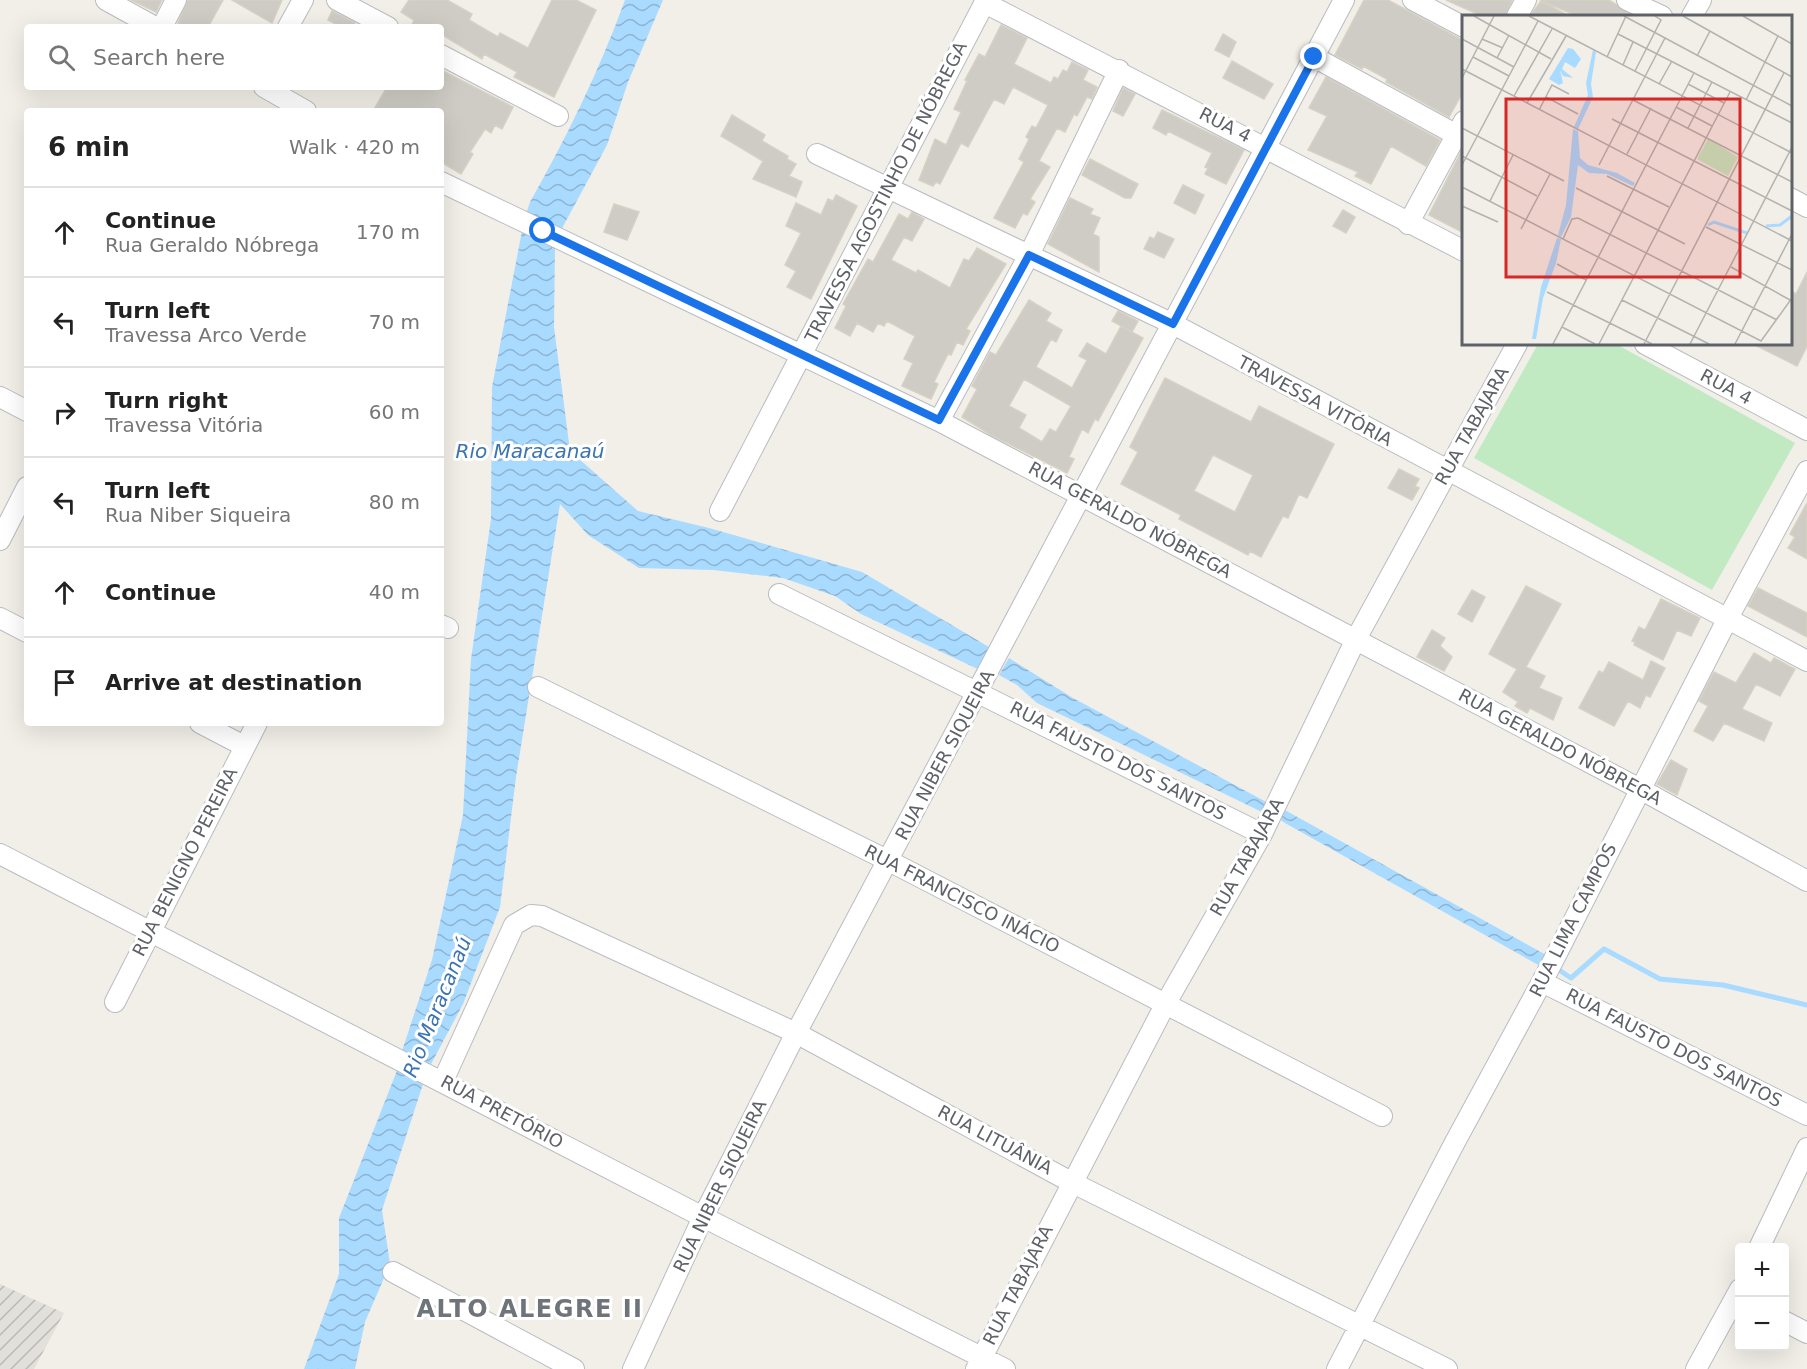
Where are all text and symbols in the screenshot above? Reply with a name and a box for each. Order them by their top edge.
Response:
inset map [1462,15,1792,345]
search box [24,24,444,90]
street label: TRAVESSA AGOSTINHO DE NÓBREGA [800,37,971,347]
icon: search [45,41,78,74]
route end [1300,43,1326,69]
text: Search here [93,45,225,70]
street label: RUA 4 [1196,103,1255,146]
text: 6 min [48,132,130,162]
text: Walk · 420 m [289,135,420,159]
text: Continue [105,208,216,233]
icon: ahead [48,216,81,249]
route start [529,217,555,243]
text: 170 m [356,220,420,244]
text: Rua Geraldo Nóbrega [105,233,319,257]
text: Turn left [105,298,210,323]
icon: left [48,306,81,339]
text: 70 m [369,310,420,334]
text: Travessa Arco Verde [105,323,307,347]
street label: TRAVESSA VITÓRIA [1234,350,1397,450]
street label: RUA TABAJARA [1430,362,1513,488]
street label: RUA 4 [1697,364,1756,409]
text: Turn right [105,388,228,413]
icon: right [48,396,81,429]
text: 60 m [369,400,420,424]
text: Travessa Vitória [105,413,263,437]
water label: Rio Maracanaú [456,439,604,463]
street label: RUA GERALDO NÓBREGA [1025,457,1236,582]
text: Turn left [105,478,210,503]
icon: left [48,486,81,519]
text: 80 m [369,490,420,514]
text: Rua Niber Siqueira [105,503,291,527]
icon: ahead [48,576,81,609]
text: Continue [105,580,216,605]
text: 40 m [369,580,420,604]
icon: arrive [48,666,81,699]
street label: RUA NIBER SIQUEIRA [891,666,999,843]
text: Arrive at destination [105,670,362,695]
street label: RUA GERALDO NÓBREGA [1455,684,1666,809]
street label: RUA FAUSTO DOS SANTOS [1007,697,1230,824]
street label: RUA BENIGNO PEREIRA [128,763,242,960]
street label: RUA TABAJARA [1205,793,1288,919]
street label: RUA FRANCISCO INÁCIO [861,840,1063,957]
street label: RUA LIMA CAMPOS [1525,840,1620,1000]
water label: Rio Maracanaú [398,933,476,1081]
street label: RUA FAUSTO DOS SANTOS [1563,984,1786,1111]
street label: RUA PRETÓRIO [437,1070,567,1153]
street label: RUA NIBER SIQUEIRA [669,1095,771,1275]
street label: RUA LITUÂNIA [934,1101,1057,1179]
street label: RUA TABAJARA [978,1221,1057,1348]
map controls [1735,1243,1789,1351]
button: + [1735,1243,1789,1297]
district label: ALTO ALEGRE II [416,1295,644,1323]
button: − [1735,1297,1789,1351]

